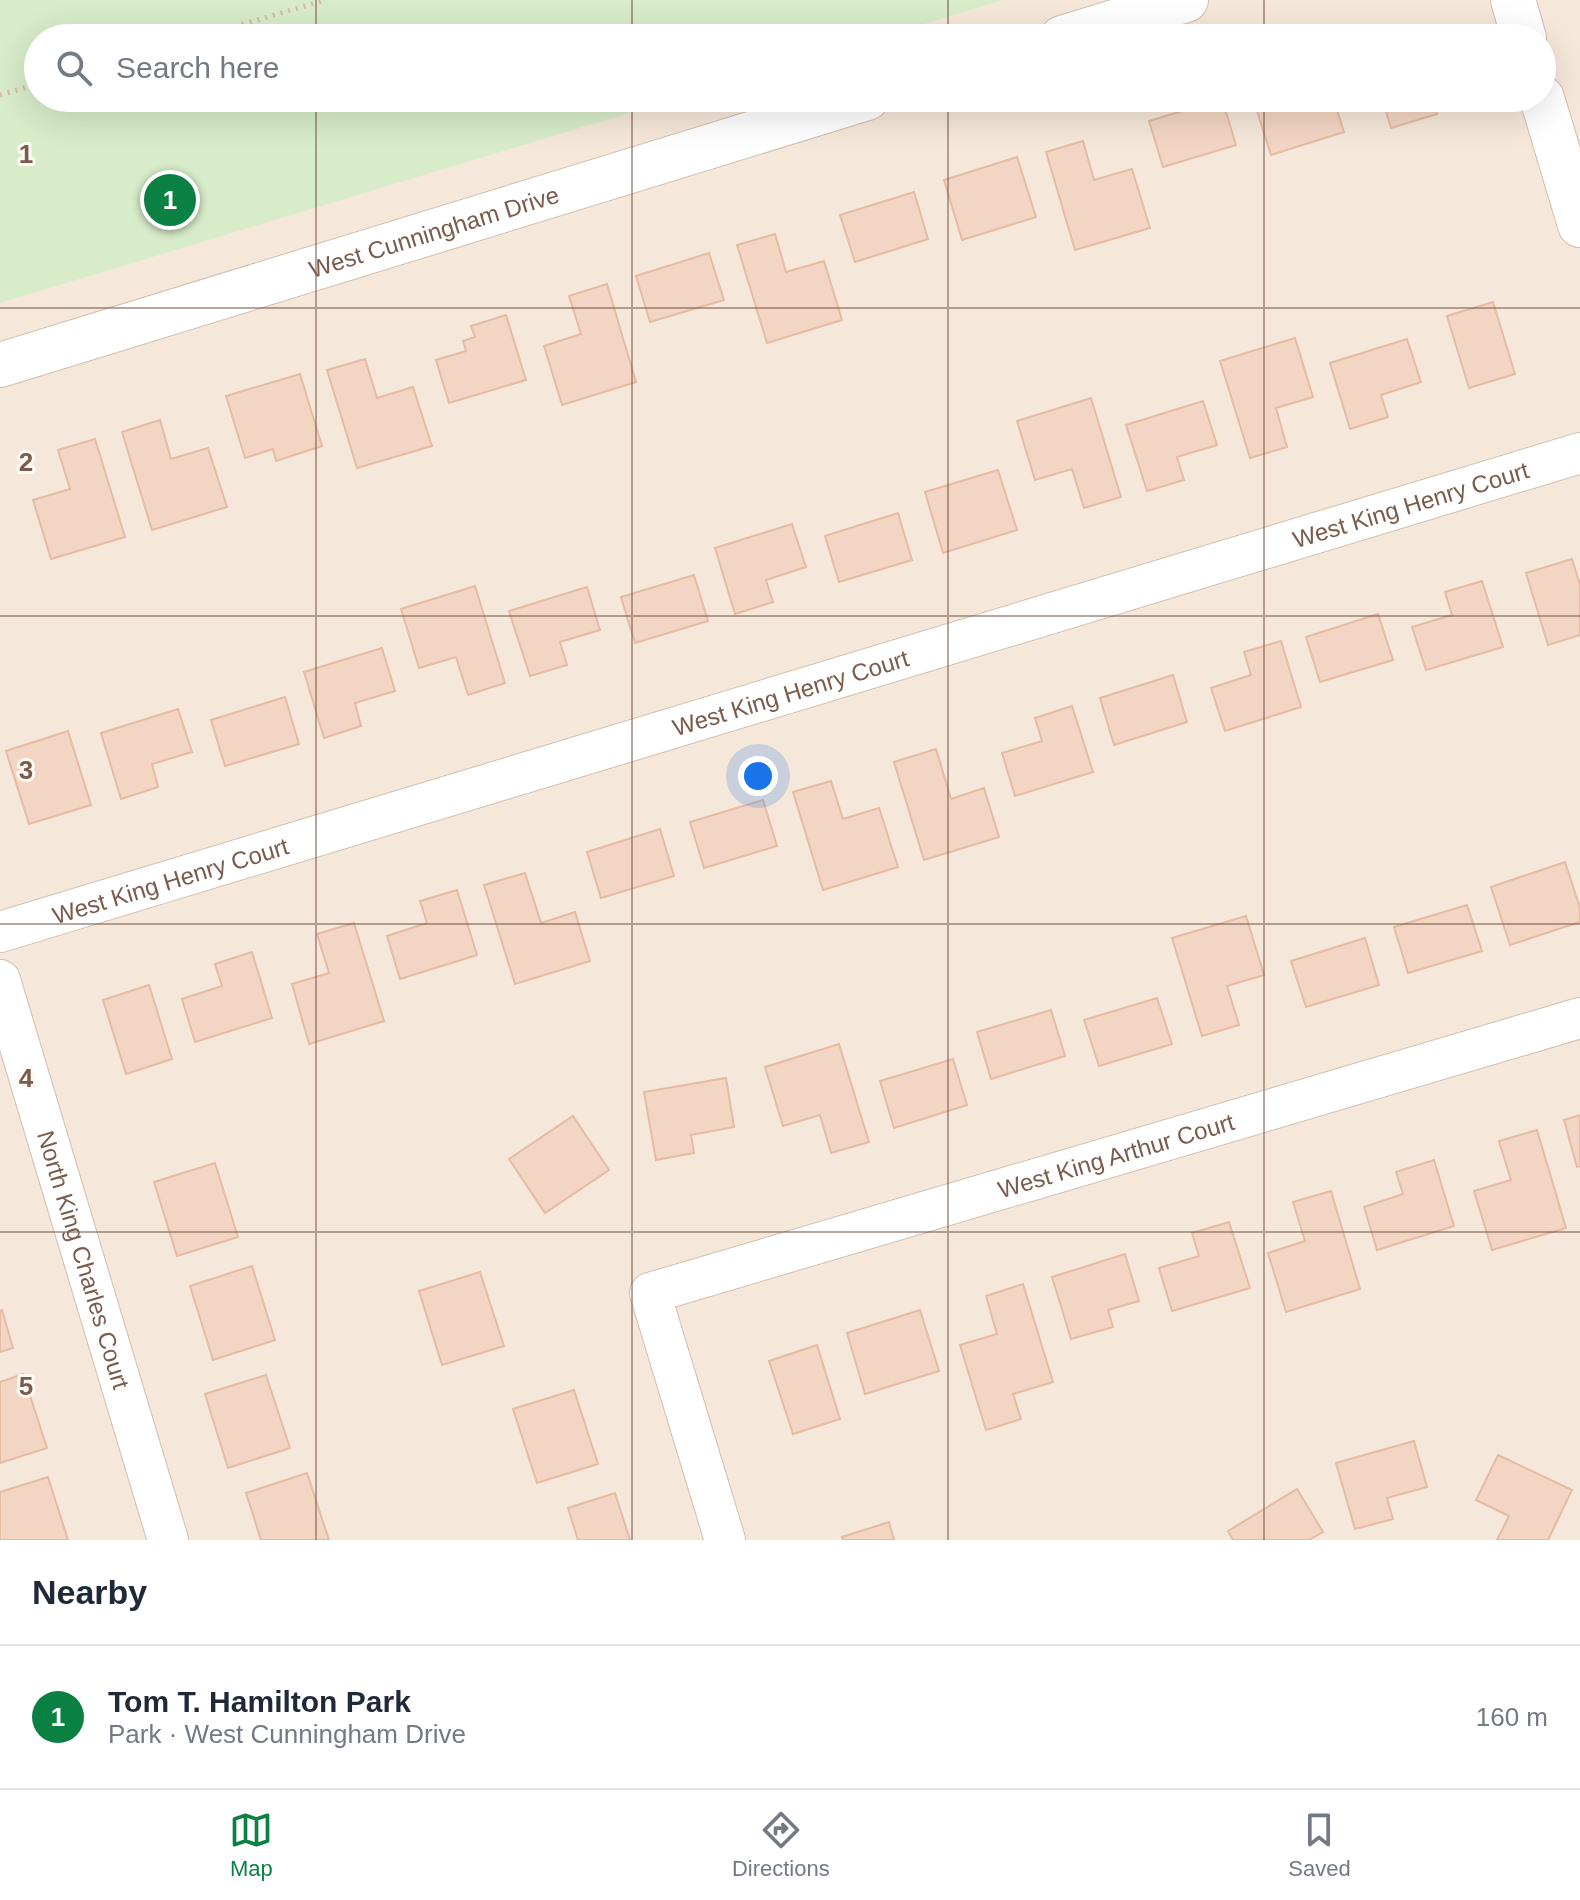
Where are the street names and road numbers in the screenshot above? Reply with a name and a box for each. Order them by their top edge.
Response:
street label: West Cunningham Drive [306,180,562,283]
street label: West King Henry Court [1289,456,1532,553]
street label: West King Henry Court [669,644,912,741]
street label: West King Henry Court [49,832,292,929]
street label: West King Arthur Court [995,1107,1238,1203]
street label: North King Charles Court [32,1127,135,1392]

